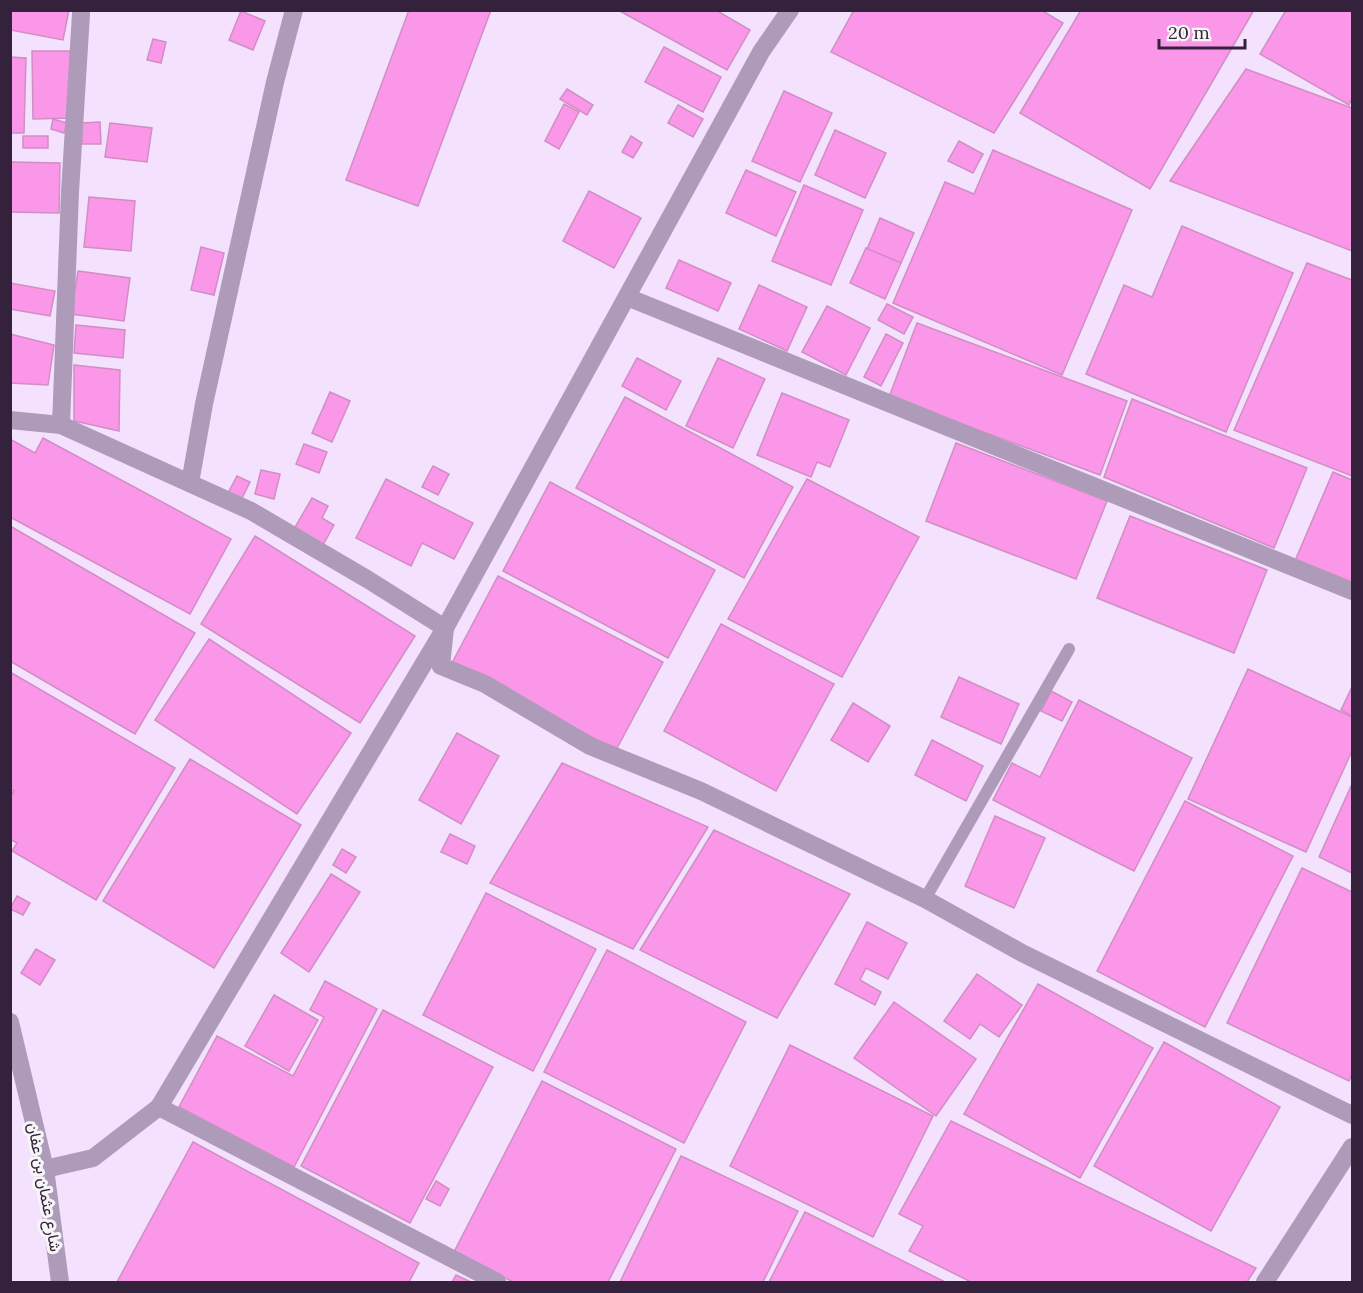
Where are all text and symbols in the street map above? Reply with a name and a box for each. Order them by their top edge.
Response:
scale bar [1159,12,1244,50]
text: 20 m [1168,21,1210,44]
street label: شارع عثمان بن عفان [22,1121,66,1253]

